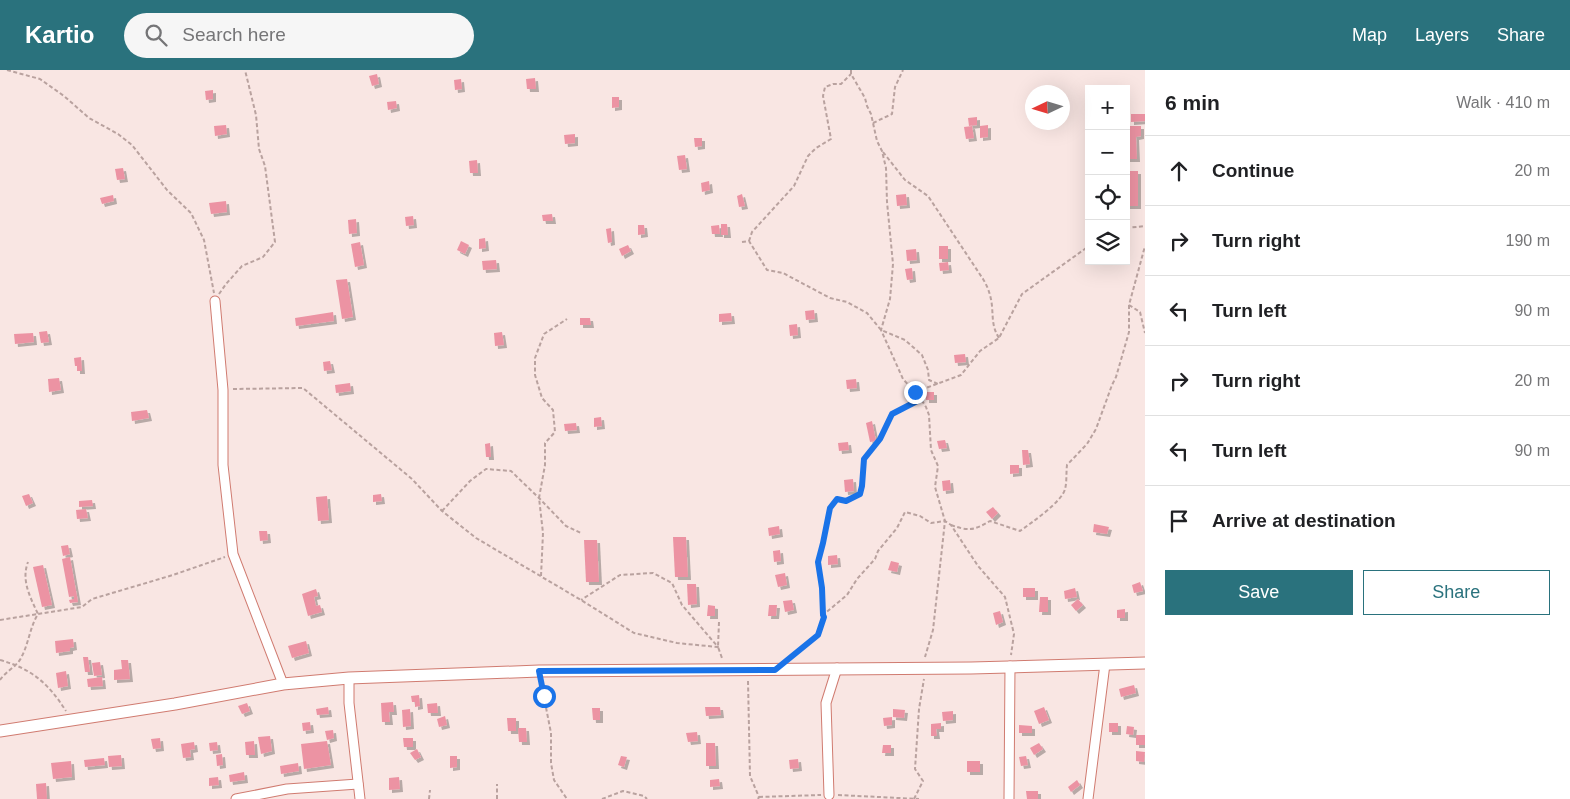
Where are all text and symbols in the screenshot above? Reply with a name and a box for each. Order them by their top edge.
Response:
search box [124,13,474,58]
text: Kartio [25,21,94,48]
icon: search [142,21,170,49]
text: Search here [182,24,286,45]
text: Map [1352,25,1387,45]
text: Layers [1415,25,1469,45]
text: Share [1497,25,1545,45]
north arrow [1025,85,1070,130]
map controls [1085,85,1130,265]
button: + [1085,85,1130,130]
text: 6 min [1165,91,1220,114]
text: Walk · 410 m [1456,94,1550,111]
button: − [1085,130,1130,175]
icon: ahead [1165,157,1193,185]
text: Continue [1212,160,1294,181]
text: 20 m [1514,162,1550,179]
button: locate [1085,175,1130,220]
button: layers [1085,220,1130,265]
icon: right [1165,227,1193,255]
text: Turn right [1212,230,1300,251]
text: 190 m [1506,232,1550,249]
icon: left [1165,297,1193,325]
text: Turn left [1212,300,1287,321]
text: 90 m [1514,302,1550,319]
icon: right [1165,367,1193,395]
text: Turn right [1212,370,1300,391]
text: 20 m [1514,372,1550,389]
route end [904,381,927,404]
icon: left [1165,437,1193,465]
text: Turn left [1212,440,1287,461]
text: 90 m [1514,442,1550,459]
icon: arrive [1165,507,1193,535]
text: Arrive at destination [1212,510,1396,531]
button: Save [1165,570,1353,615]
button: Share [1363,570,1550,615]
route start [533,685,556,708]

